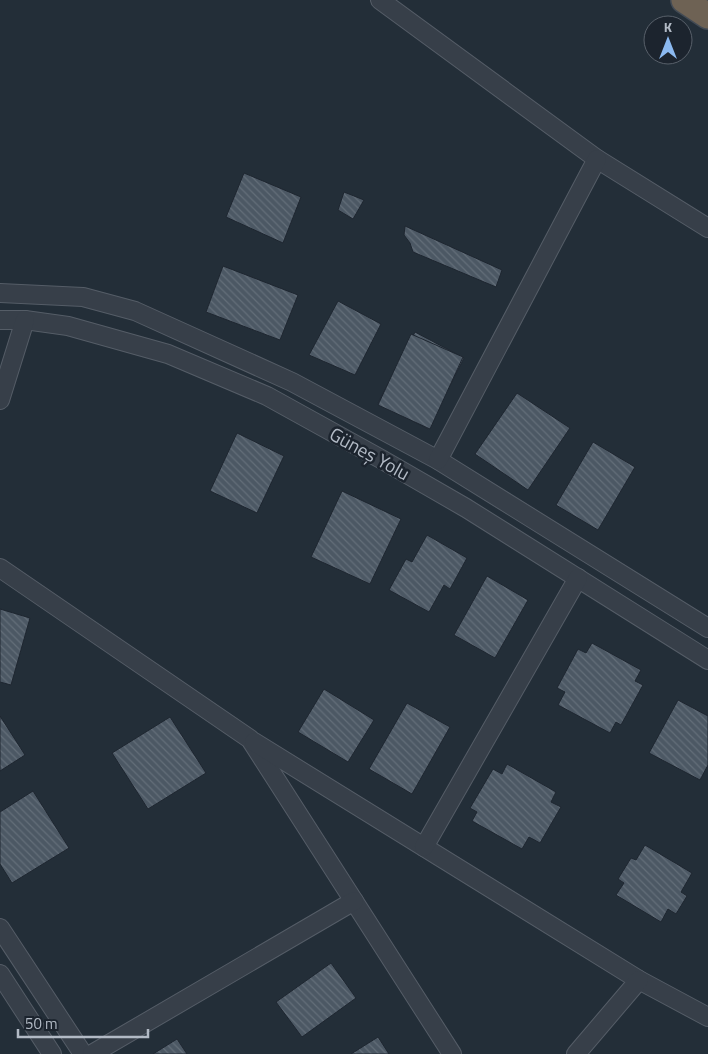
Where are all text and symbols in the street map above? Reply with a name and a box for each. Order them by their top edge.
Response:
north arrow [643,15,693,65]
text: K [664,16,673,37]
street label: Güneş Yolu [324,419,416,487]
scale bar [18,1006,148,1038]
text: 50 m [25,1012,58,1035]

